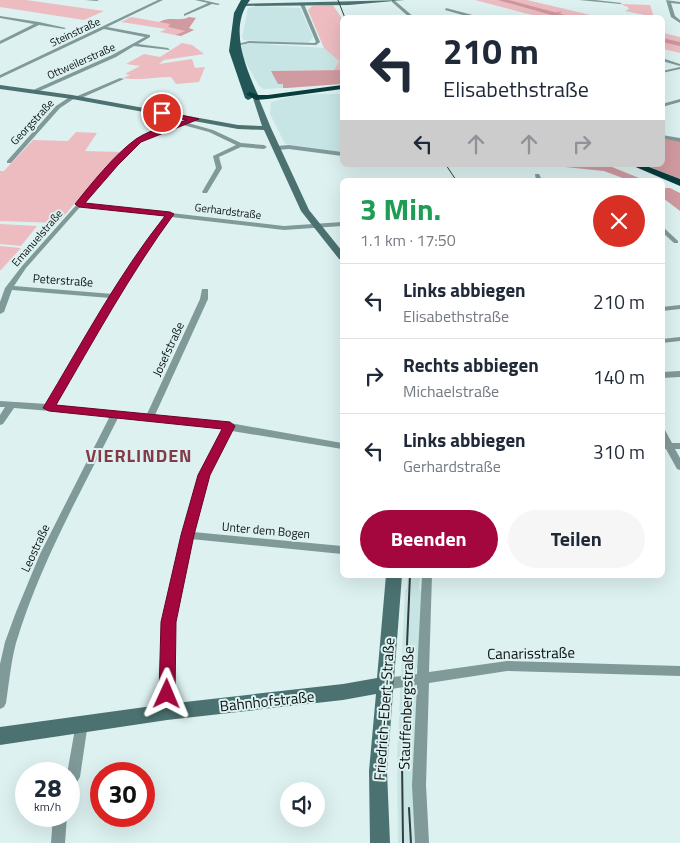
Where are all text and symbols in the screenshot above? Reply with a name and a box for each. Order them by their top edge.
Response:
street label: Steinstraße [47,13,103,51]
text: 210 m [443,24,539,78]
icon: left [360,35,425,100]
street label: Ottweilerstraße [44,39,118,83]
text: Elisabethstraße [443,72,589,106]
pin [141,92,183,134]
street label: Georgstraße [6,95,58,149]
icon: arrive [148,99,176,127]
icon: left [409,130,437,158]
icon: ahead [462,130,490,158]
icon: ahead [515,130,543,158]
icon: right [568,130,596,158]
text: 3 Min. [360,186,441,232]
button: close [593,195,645,247]
street label: Gerhardstraße [194,199,263,223]
street label: Emanuelstraße [8,206,67,270]
text: 1.1 km · 17:50 [360,228,456,252]
street label: Peterstraße [32,268,94,292]
text: Links abbiegen [403,275,526,304]
icon: left [360,287,388,315]
text: 210 m [593,287,645,316]
text: Elisabethstraße [403,304,509,328]
street label: Josefstraße [147,319,189,379]
text: Rechts abbiegen [403,350,539,379]
icon: right [360,362,388,390]
text: 140 m [593,362,645,391]
text: Michaelstraße [403,379,499,403]
text: Links abbiegen [403,425,526,454]
icon: left [360,437,388,465]
text: 310 m [593,437,645,466]
district label: VIERLINDEN [85,442,193,469]
text: Gerhardstraße [403,454,501,478]
button: Beenden [360,510,498,568]
button: Teilen [508,510,645,568]
street label: Unter dem Bogen [221,517,311,543]
street label: Leostraße [16,521,54,575]
street label: Friedrich-Ebert-Straße [368,637,400,781]
street label: Canarisstraße [487,641,575,665]
street label: Stauffenbergstraße [392,646,420,770]
position arrow [140,667,192,719]
street label: Bahnhofstraße [219,685,315,717]
speed limit sign: 30 [90,762,155,827]
text: 28 [33,769,62,807]
map controls [280,782,325,827]
button: sound [280,782,325,827]
text: km/h [34,797,61,816]

